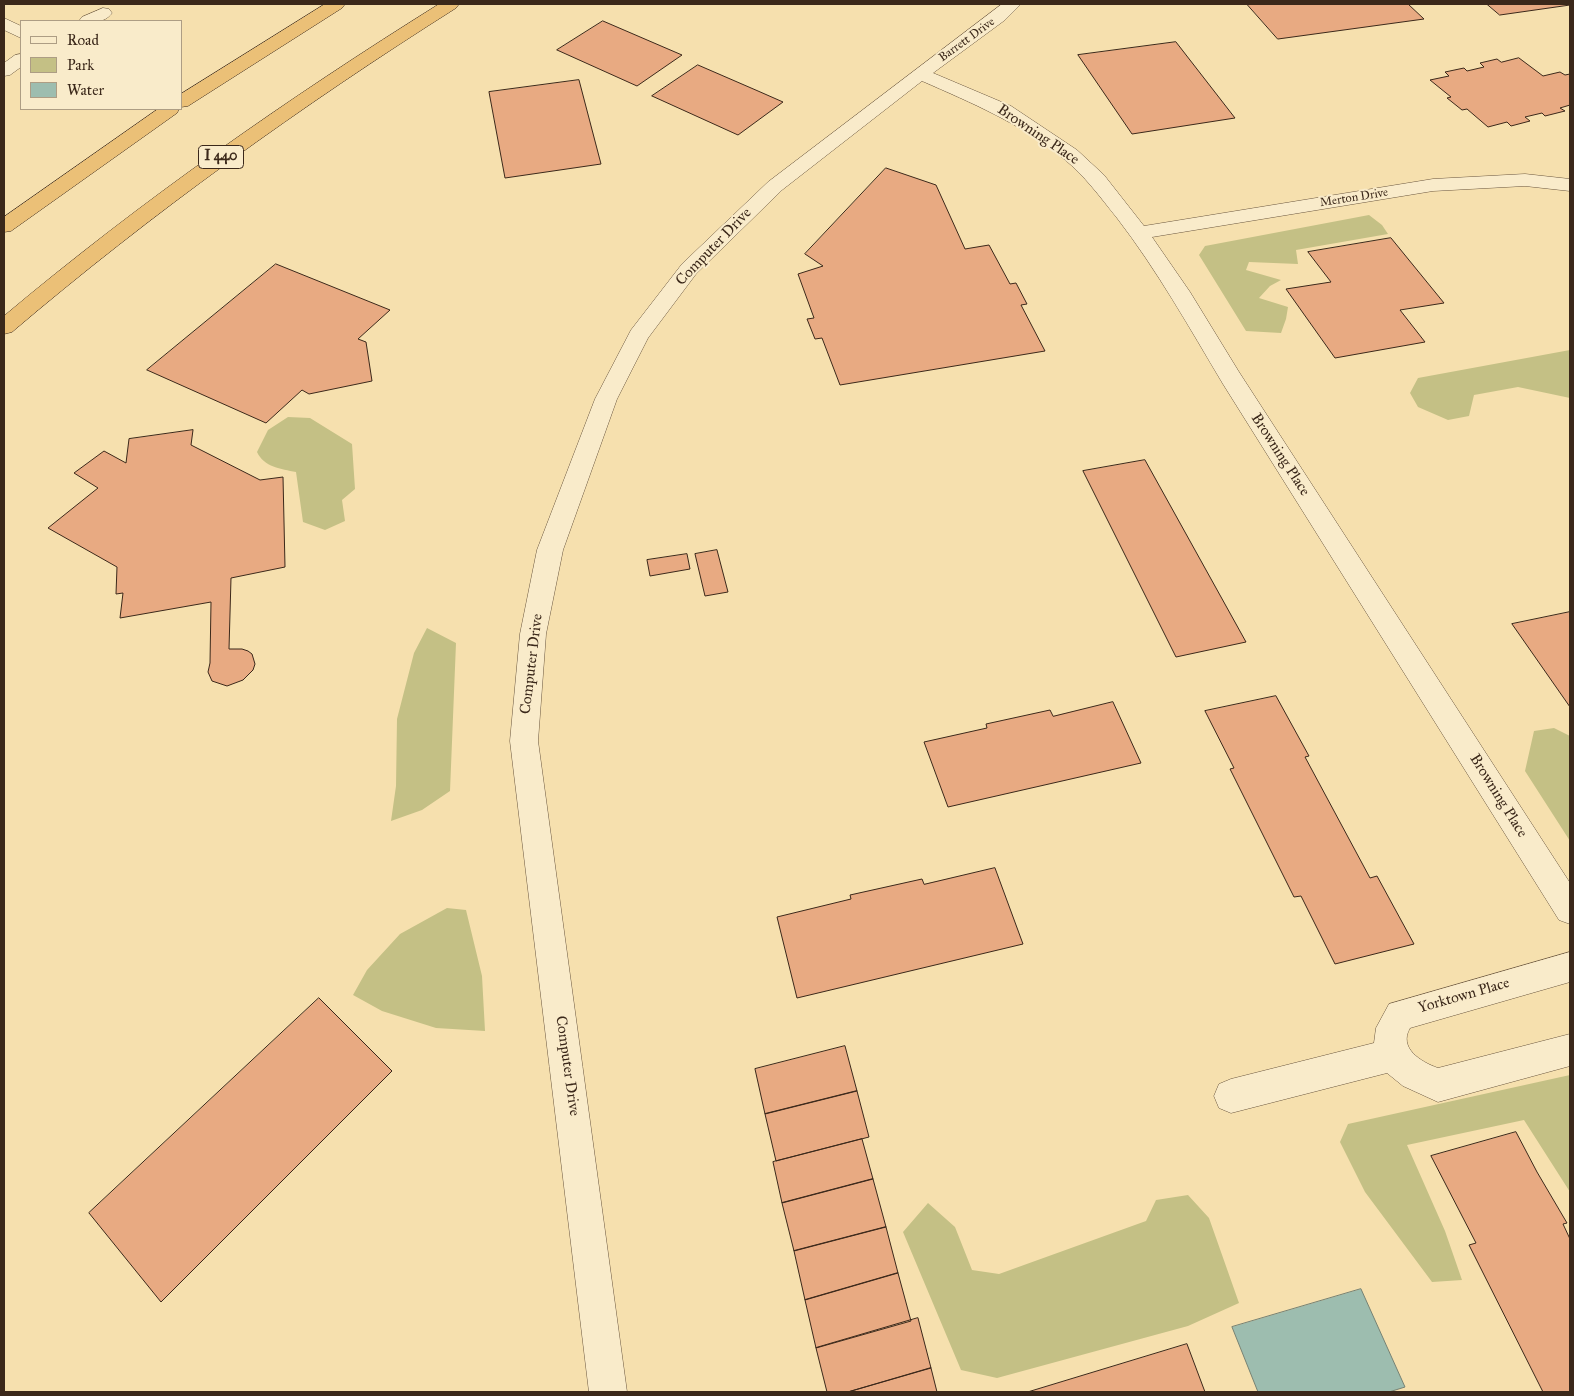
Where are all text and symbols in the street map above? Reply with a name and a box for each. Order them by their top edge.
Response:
street label: Barrett Drive [936,15,998,65]
legend [20,20,182,110]
text: Road [67,31,99,49]
text: Park [67,56,94,74]
text: Water [67,81,104,99]
street label: Browning Place [994,101,1082,169]
road number: I 440 [198,146,244,168]
street label: Merton Drive [1319,185,1389,211]
street label: Computer Drive [672,204,756,290]
street label: Browning Place [1247,410,1313,500]
street label: Computer Drive [517,613,547,715]
street label: Browning Place [1465,751,1531,841]
street label: Yorktown Place [1416,974,1512,1018]
street label: Computer Drive [551,1015,583,1117]

